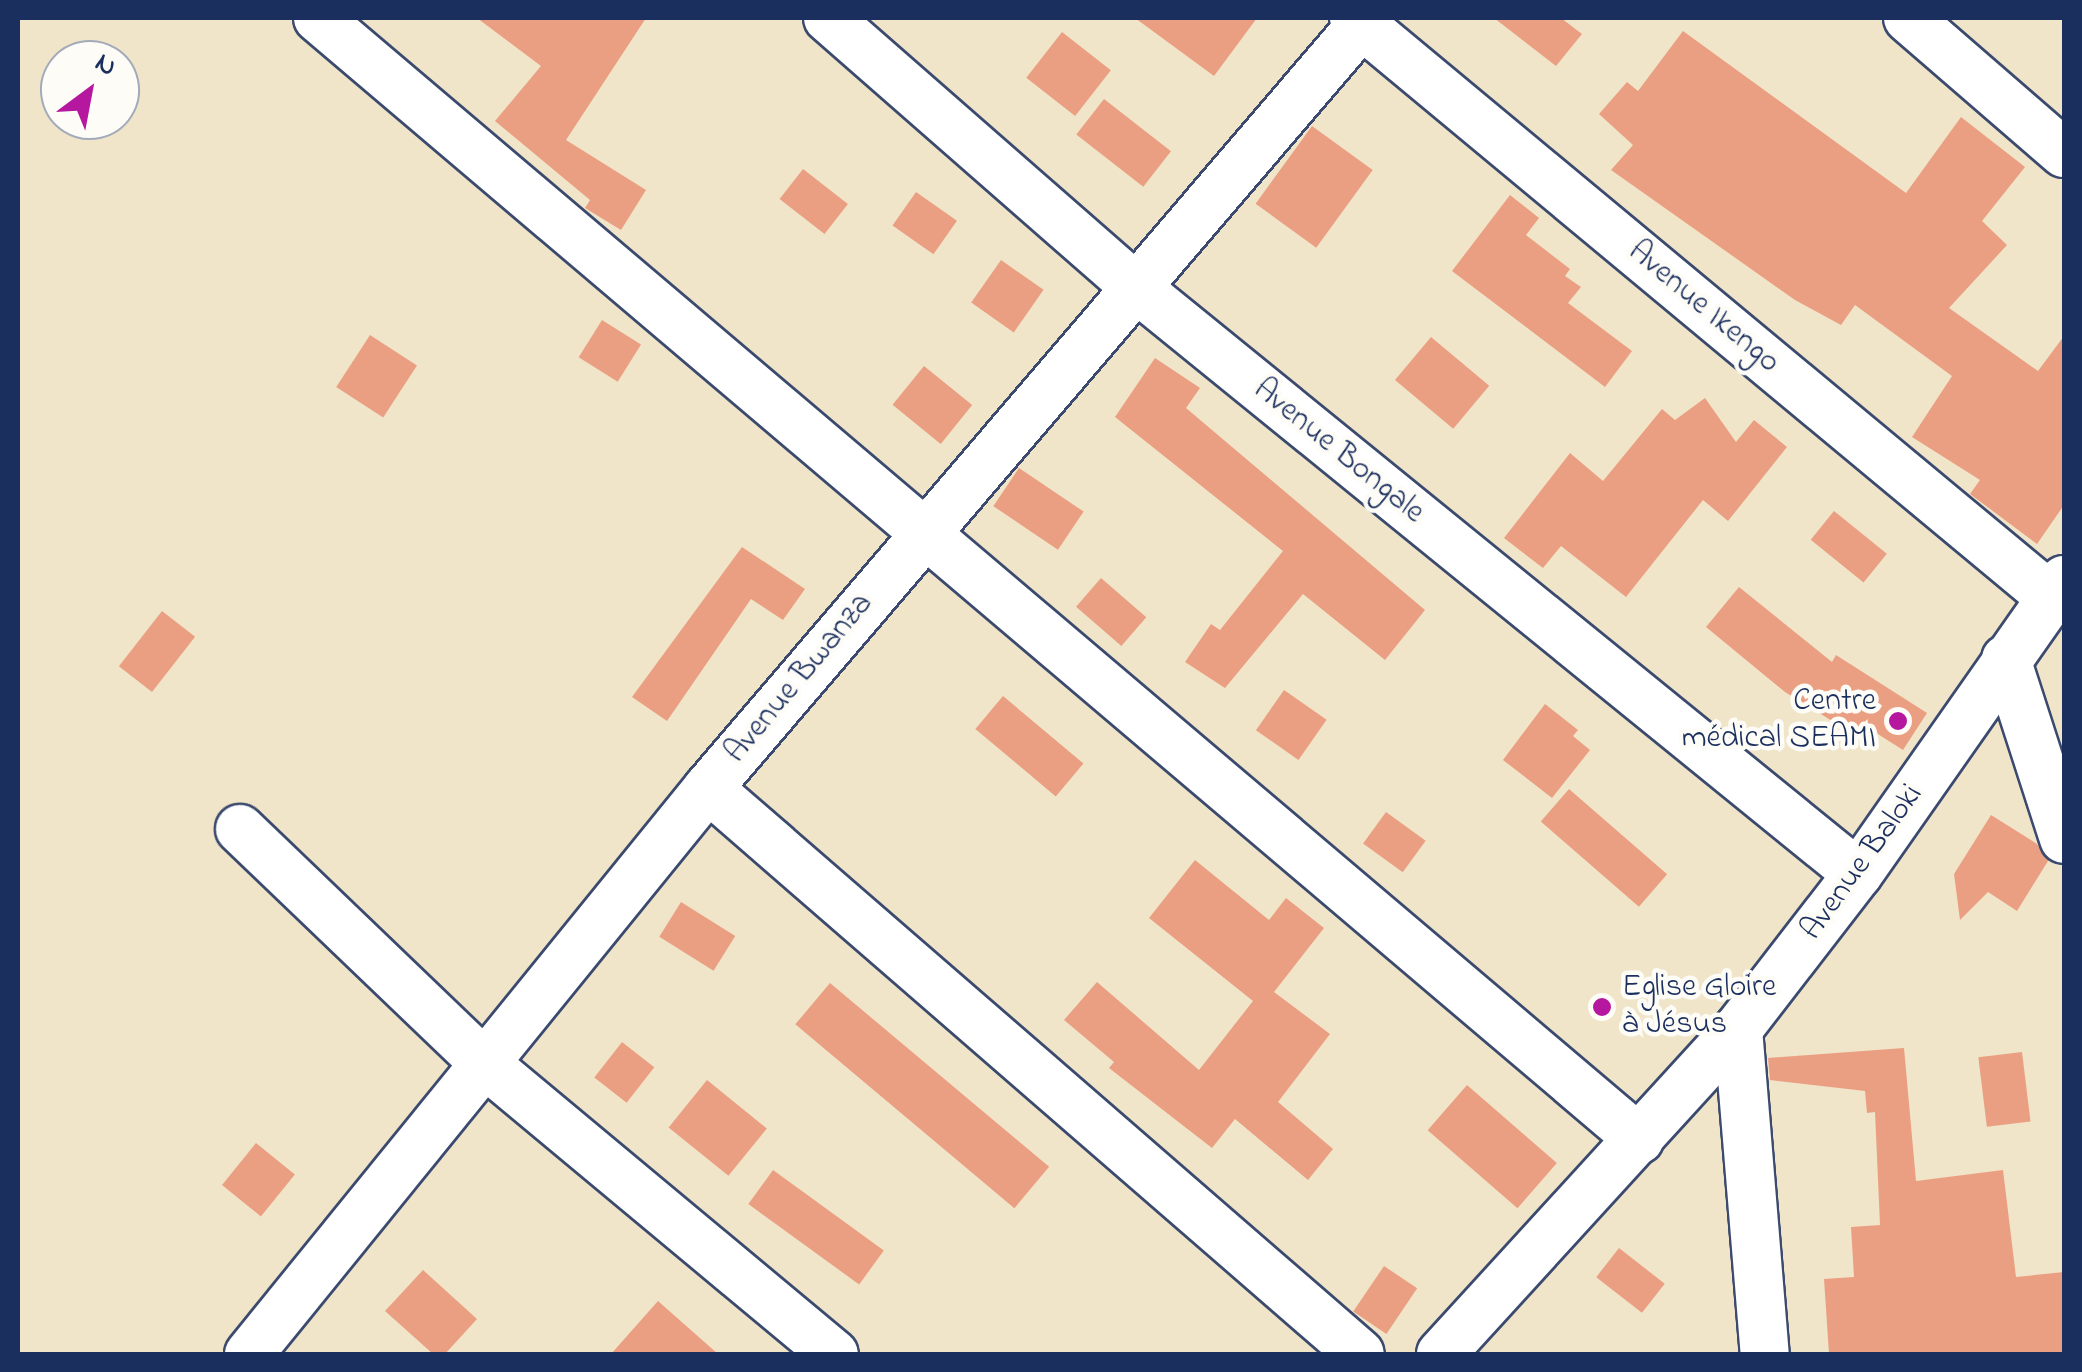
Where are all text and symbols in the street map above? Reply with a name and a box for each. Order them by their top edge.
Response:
north arrow [40,40,140,140]
text: N [86,43,124,88]
street label: Avenue Ikengo [1619,233,1787,383]
street label: Avenue Bongale [1245,371,1431,533]
street label: Avenue Bwanza [718,586,882,772]
place label: Centre médical SEAMI [1682,684,1876,759]
marker: Centre médical SEAMI [1885,708,1911,734]
street label: Avenue Baloki [1794,778,1932,948]
place label: Eglise Gloire à Jésus [1622,970,1776,1045]
marker: Eglise Gloire à Jésus [1591,996,1613,1018]

